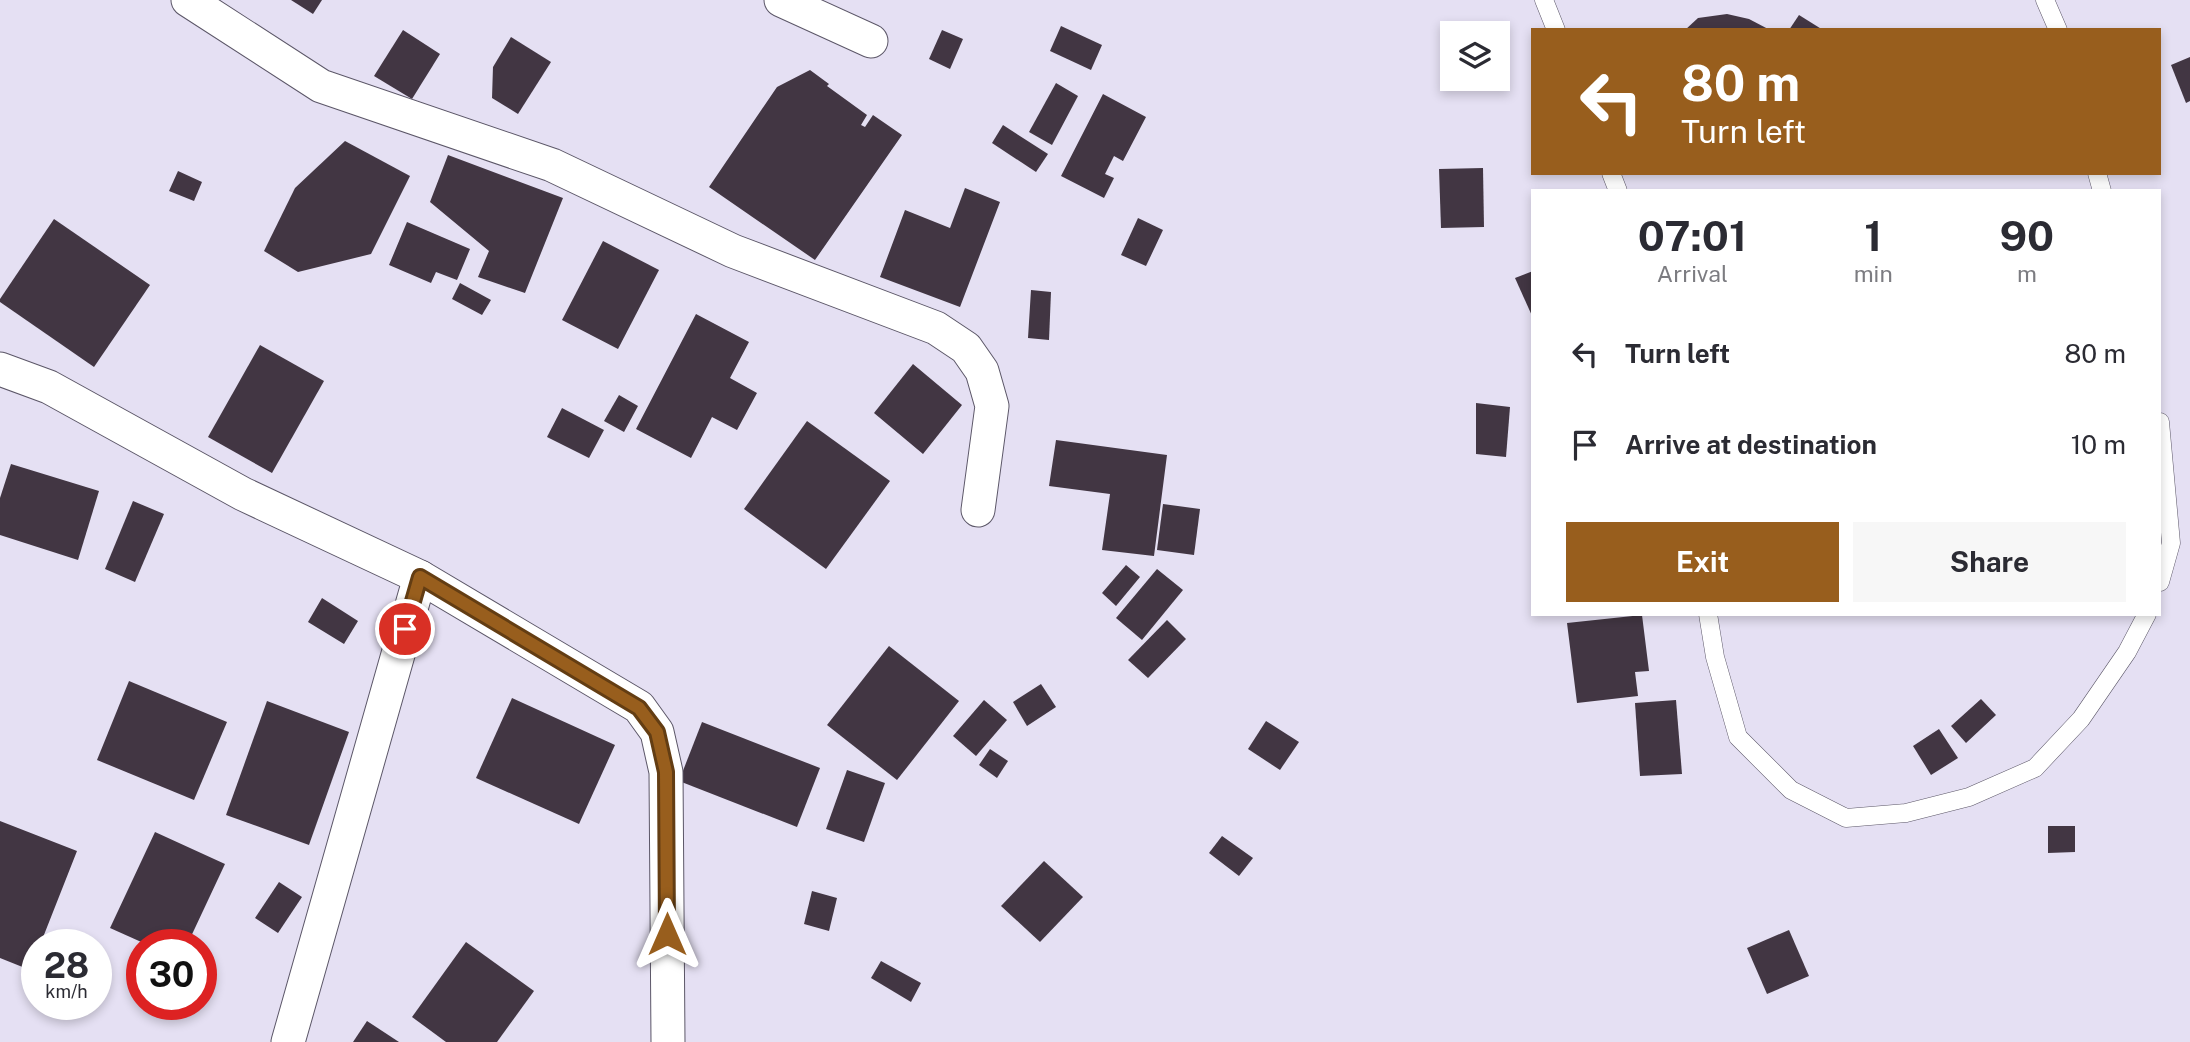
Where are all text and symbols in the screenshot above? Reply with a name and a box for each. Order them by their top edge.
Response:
map controls [1440,21,1510,91]
button: layers [1440,21,1510,91]
text: 80 m [1681,54,1800,112]
icon: left [1566,56,1657,147]
text: Turn left [1681,113,1806,150]
text: 07:01 [1638,211,1747,260]
text: 1 [1864,211,1882,260]
text: 90 [2000,211,2054,260]
text: Arrival [1657,260,1728,287]
text: min [1854,260,1893,287]
text: m [2017,260,2037,287]
icon: left [1566,335,1604,373]
text: Turn left [1625,338,1730,369]
text: 80 m [2065,338,2126,369]
icon: arrive [1566,426,1604,464]
text: Arrive at destination [1625,429,1877,460]
text: 10 m [2071,429,2126,460]
button: Exit [1566,522,1839,602]
button: Share [1853,522,2126,602]
pin [375,599,435,659]
icon: arrive [386,610,424,648]
position arrow [630,897,704,971]
speed limit sign: 30 [126,929,217,1020]
text: 28 [44,945,89,986]
text: km/h [45,981,88,1002]

